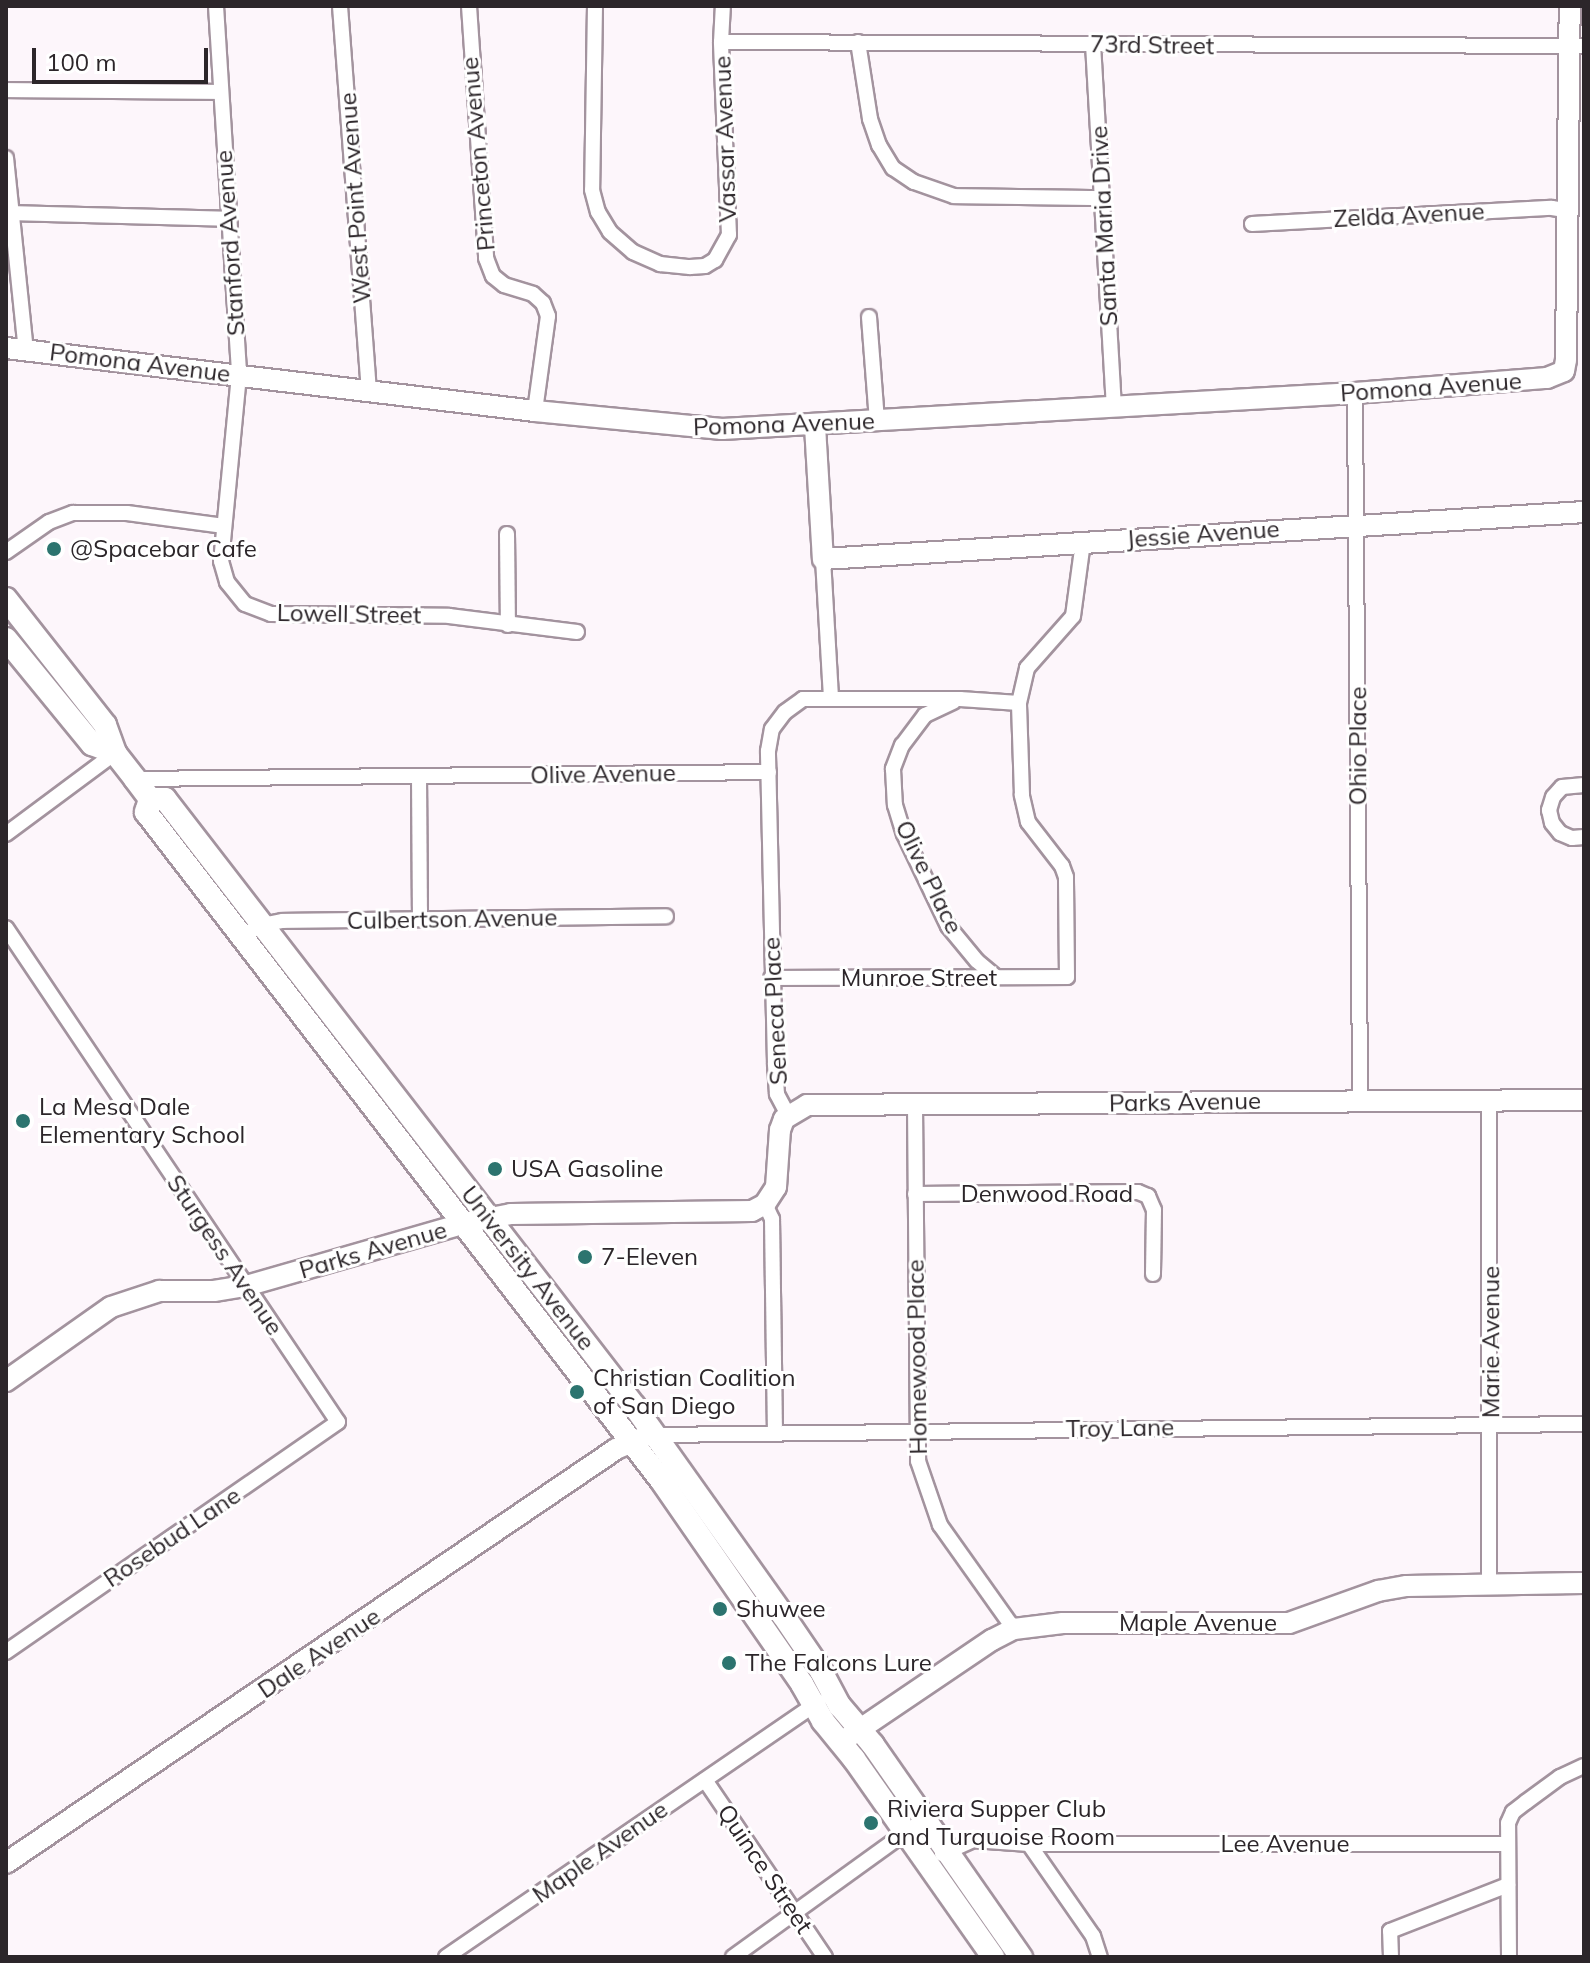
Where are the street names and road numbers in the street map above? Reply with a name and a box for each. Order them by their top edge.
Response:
street label: 73rd Street [1090,30,1214,60]
street label: Vassar Avenue [708,55,742,223]
street label: Princeton Avenue [455,56,501,252]
street label: West Point Avenue [333,91,377,305]
street label: Santa Maria Drive [1084,125,1124,327]
street label: Stanford Avenue [209,149,251,337]
street label: Zelda Avenue [1333,197,1485,233]
street label: Pomona Avenue [48,338,232,388]
street label: Pomona Avenue [1339,366,1523,408]
street label: Pomona Avenue [693,406,875,442]
street label: Jessie Avenue [1125,514,1281,554]
street label: Lowell Street [277,598,421,630]
street label: Ohio Place [1344,687,1372,805]
street label: Olive Avenue [530,758,676,790]
street label: Olive Place [889,816,969,938]
street label: Culbertson Avenue [347,903,557,935]
street label: Seneca Place [757,936,793,1086]
street label: Munroe Street [841,964,997,992]
street label: Parks Avenue [1109,1086,1261,1118]
street label: Sturgess Avenue [161,1169,289,1341]
street label: University Avenue [455,1180,601,1356]
street label: Denwood Road [961,1180,1133,1208]
street label: Parks Avenue [296,1215,450,1285]
street label: Homewood Place [901,1259,933,1455]
street label: Marie Avenue [1477,1266,1505,1418]
street label: Troy Lane [1066,1413,1174,1443]
street label: Rosebud Lane [98,1481,246,1593]
street label: Dale Avenue [253,1602,385,1704]
street label: Maple Avenue [1119,1609,1277,1637]
street label: Maple Avenue [527,1795,673,1909]
street label: Quince Street [711,1799,819,1939]
street label: Lee Avenue [1221,1830,1349,1858]

